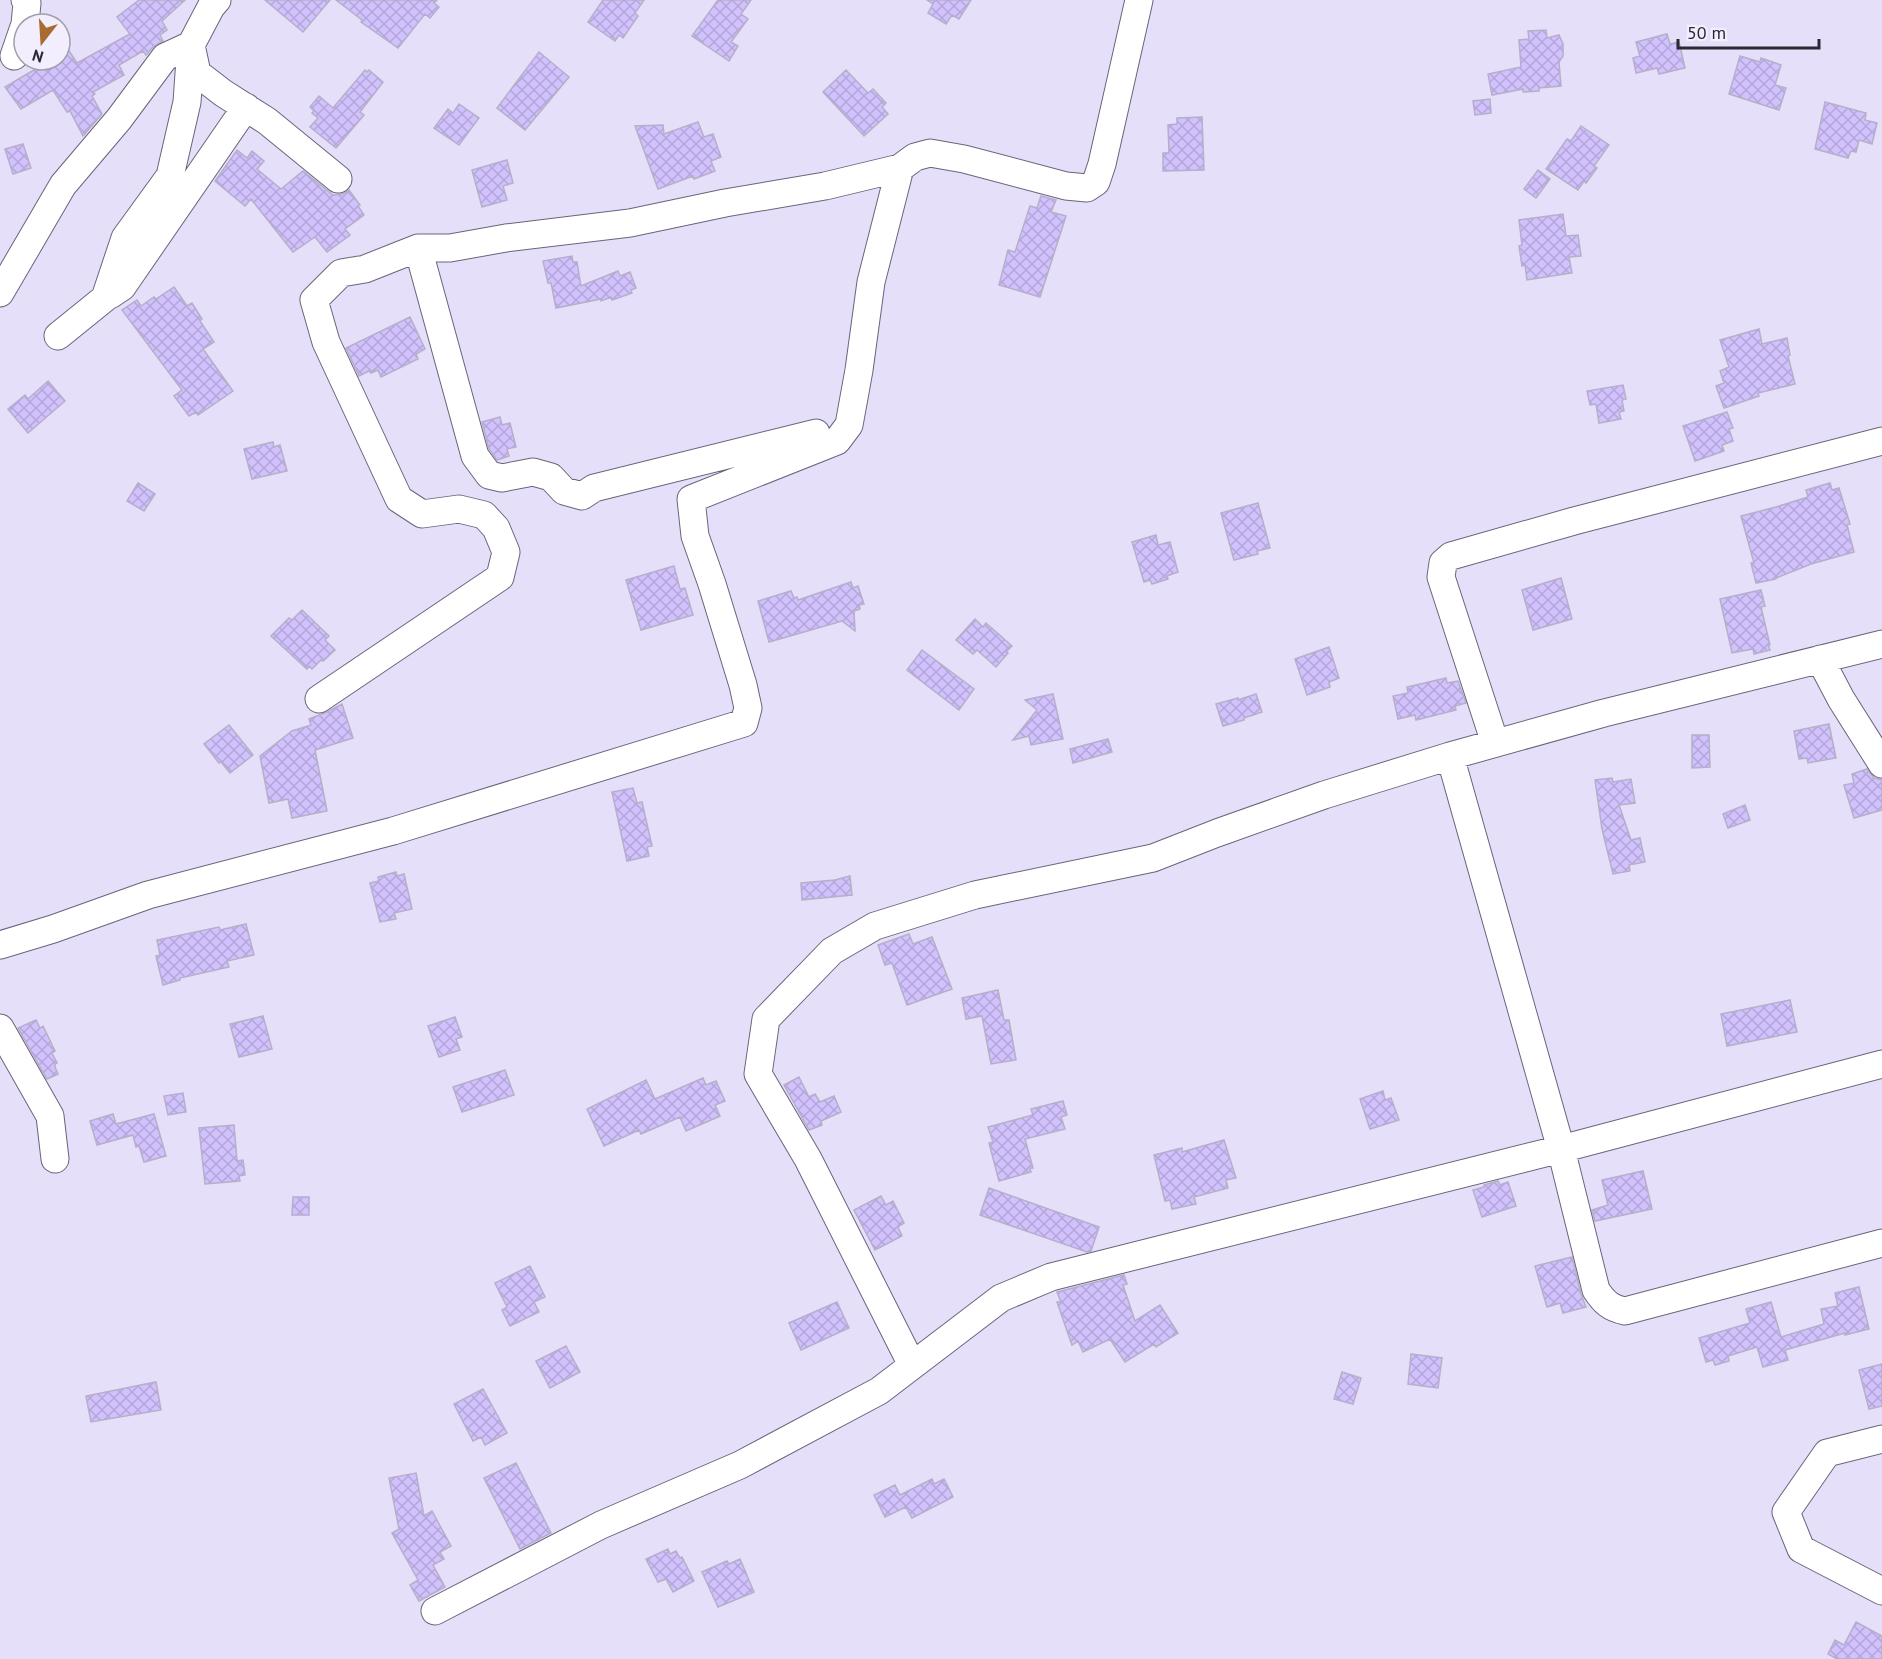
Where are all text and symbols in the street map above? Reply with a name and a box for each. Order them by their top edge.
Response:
north arrow [12,12,72,72]
scale bar [1678,12,1819,50]
text: 50 m [1687,21,1726,44]
text: N [30,45,46,67]

